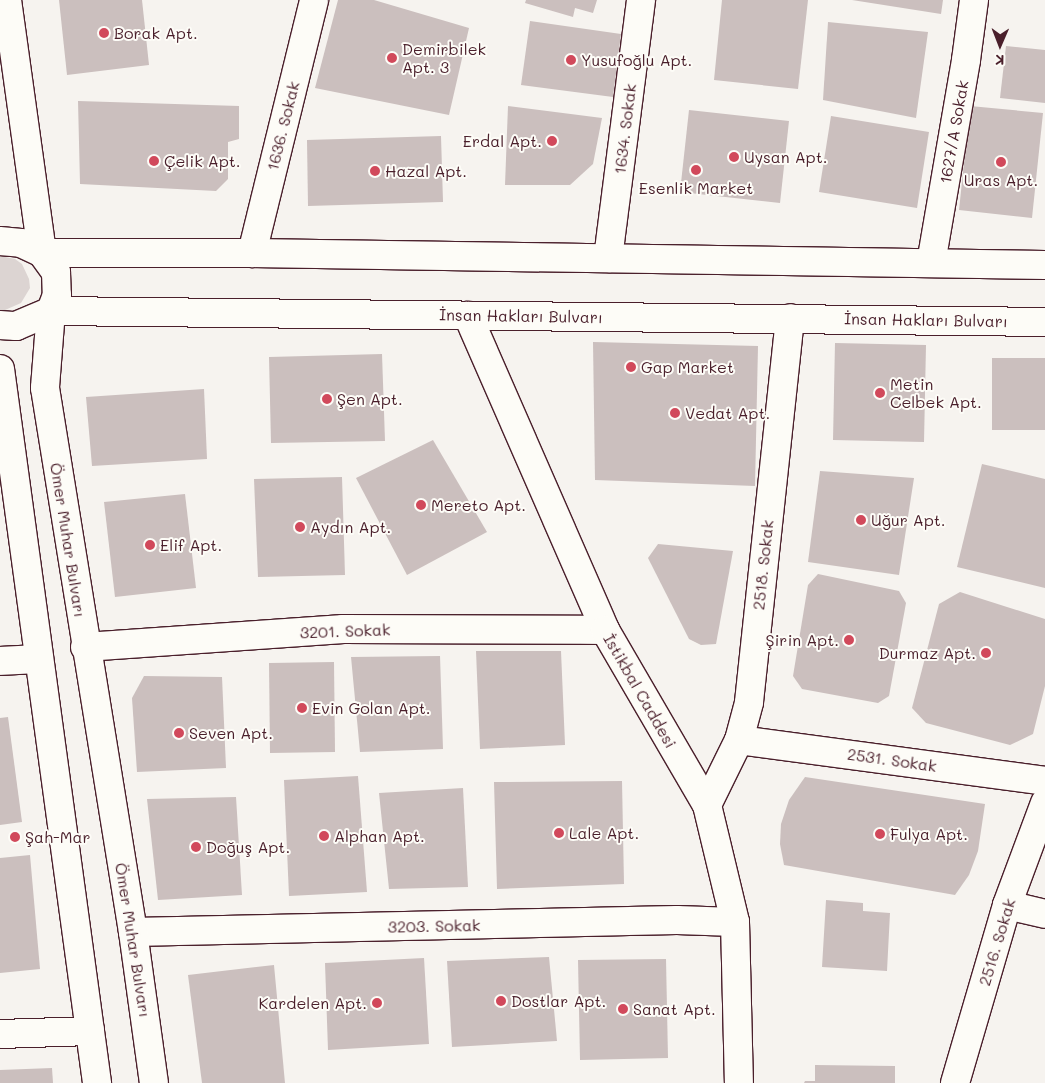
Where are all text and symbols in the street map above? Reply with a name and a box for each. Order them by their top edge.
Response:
north arrow [975,20,1025,70]
place label: Borak Apt. [114,23,198,43]
marker: Borak Apt. [98,27,110,39]
place label: Demirbilek Apt. 3 [402,39,486,77]
place label: Yusufoğlu Apt. [581,50,692,70]
text: K [995,51,1005,70]
marker: Demirbilek Apt. 3 [386,52,398,64]
marker: Yusufoğlu Apt. [565,54,577,66]
street label: 1636. Sokak [263,79,303,173]
street label: 1627/A Sokak [935,79,973,185]
street label: 1634. Sokak [610,83,640,175]
place label: Erdal Apt. [463,131,542,151]
marker: Erdal Apt. [546,135,558,147]
place label: Uysan Apt. [744,147,827,167]
place label: Çelik Apt. [164,151,241,171]
marker: Uysan Apt. [728,151,740,163]
marker: Çelik Apt. [148,155,160,167]
marker: Uras Apt. [995,156,1007,168]
place label: Hazal Apt. [385,161,467,181]
marker: Esenlik Market [690,164,702,176]
marker: Hazal Apt. [369,165,381,177]
place label: Uras Apt. [964,170,1038,190]
place label: Esenlik Market [639,178,753,198]
street label: İnsan Hakları Bulvarı [439,305,603,327]
street label: İnsan Hakları Bulvarı [844,309,1008,331]
place label: Gap Market [641,357,734,377]
marker: Gap Market [625,361,637,373]
place label: Metin Celbek Apt. [890,374,982,412]
marker: Metin Celbek Apt. [874,387,886,399]
place label: Şen Apt. [337,389,403,409]
marker: Şen Apt. [321,393,333,405]
place label: Vedat Apt. [685,403,770,423]
marker: Vedat Apt. [669,407,681,419]
street label: Ömer Muhar Bulvarı [46,461,90,619]
place label: Mereto Apt. [431,495,526,515]
marker: Mereto Apt. [415,499,427,511]
place label: Uğur Apt. [871,510,946,530]
marker: Uğur Apt. [855,514,867,526]
place label: Aydın Apt. [310,517,391,537]
street label: 2518. Sokak [749,519,777,611]
marker: Aydın Apt. [294,521,306,533]
place label: Elif Apt. [160,535,222,555]
marker: Elif Apt. [144,539,156,551]
street label: 3201. Sokak [299,620,391,642]
street label: İstikbal Caddesi [599,630,681,752]
place label: Şirin Apt. [765,630,839,650]
marker: Şirin Apt. [843,634,855,646]
place label: Durmaz Apt. [879,643,976,663]
marker: Durmaz Apt. [980,647,992,659]
place label: Evin Golan Apt. [312,698,431,718]
marker: Evin Golan Apt. [296,702,308,714]
place label: Seven Apt. [189,723,273,743]
marker: Seven Apt. [173,727,185,739]
street label: 2531. Sokak [846,744,938,776]
place label: Lale Apt. [569,823,639,843]
place label: Fulya Apt. [890,824,968,844]
place label: Alphan Apt. [334,826,425,846]
place label: Şah-Mar [25,827,91,847]
marker: Lale Apt. [553,827,565,839]
marker: Fulya Apt. [874,828,886,840]
marker: Alphan Apt. [318,830,330,842]
marker: Şah-Mar [9,831,21,843]
place label: Doğuş Apt. [206,837,290,857]
marker: Doğuş Apt. [190,841,202,853]
street label: Ömer Muhar Bulvarı [111,861,155,1019]
street label: 2516. Sokak [975,896,1019,988]
street label: 3203. Sokak [387,916,481,936]
place label: Dostlar Apt. [511,991,606,1011]
place label: Kardelen Apt. [259,993,367,1013]
marker: Dostlar Apt. [495,995,507,1007]
marker: Kardelen Apt. [371,997,383,1009]
place label: Sanat Apt. [633,999,716,1019]
marker: Sanat Apt. [617,1003,629,1015]

